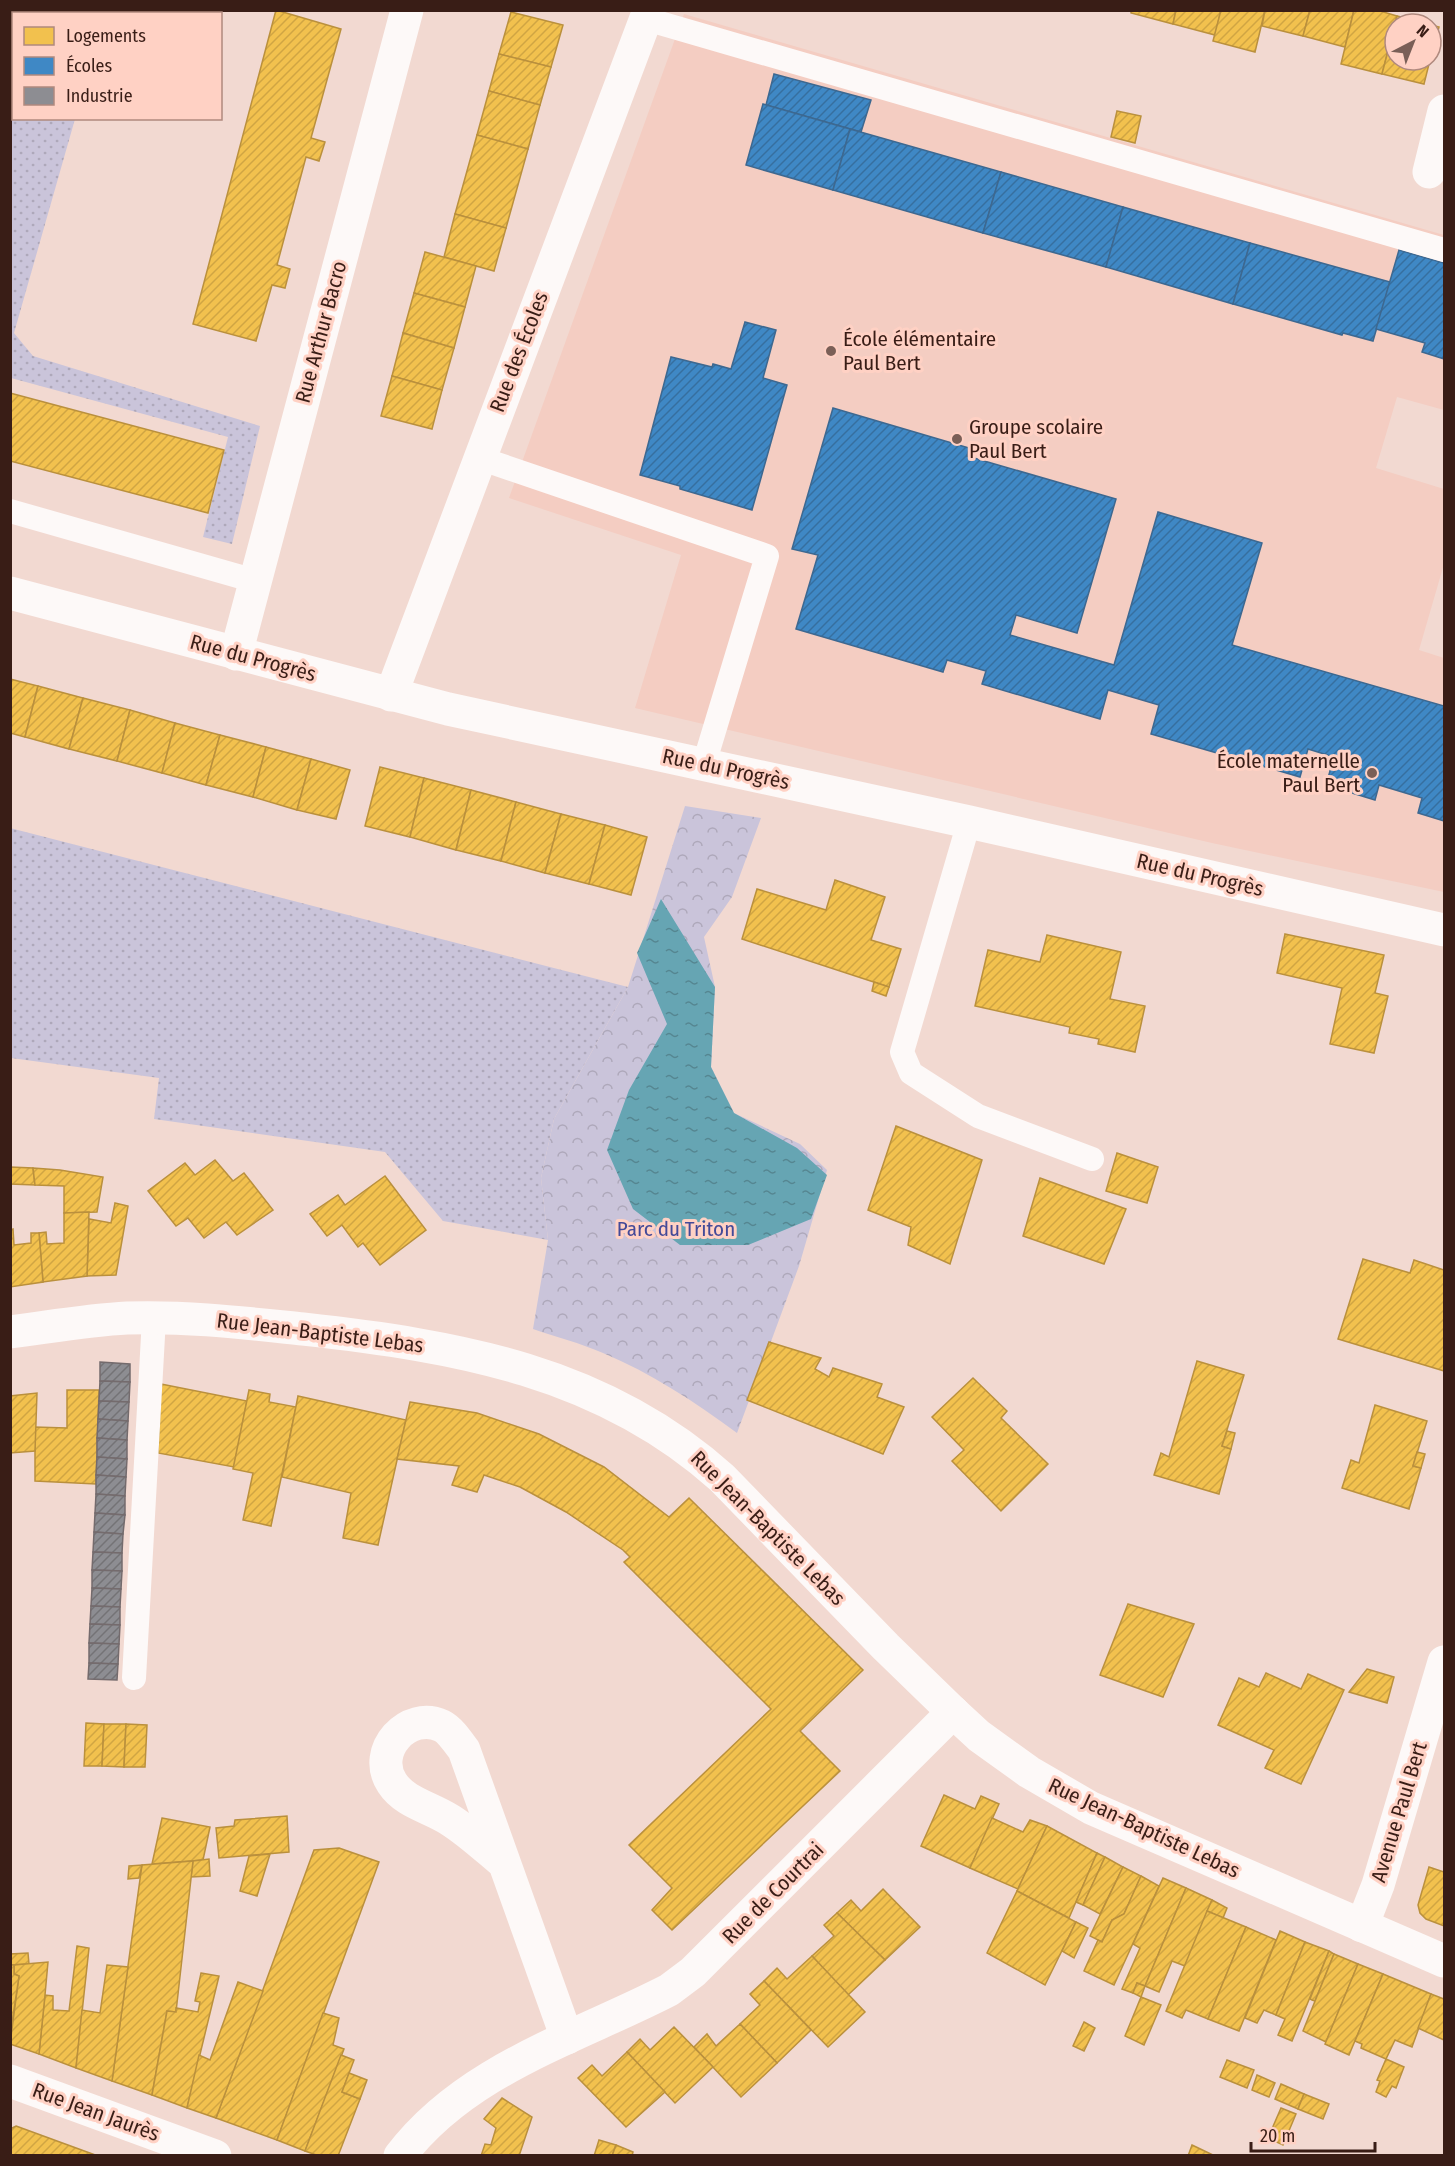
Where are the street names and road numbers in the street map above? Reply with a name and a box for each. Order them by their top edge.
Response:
street label: Rue Arthur Bacro [290,258,352,406]
street label: Rue des Écoles [484,288,554,416]
street label: Rue du Progrès [187,629,319,687]
street label: Rue du Progrès [660,743,792,795]
street label: Rue du Progrès [1134,848,1266,902]
street label: Rue Jean-Baptiste Lebas [215,1307,425,1359]
street label: Rue Jean-Baptiste Lebas [685,1445,851,1611]
street label: Avenue Paul Bert [1365,1738,1433,1885]
street label: Rue Jean-Baptiste Lebas [1044,1772,1244,1884]
street label: Rue de Courtrai [717,1837,829,1949]
street label: Rue Jean Jaurès [29,2077,163,2147]

